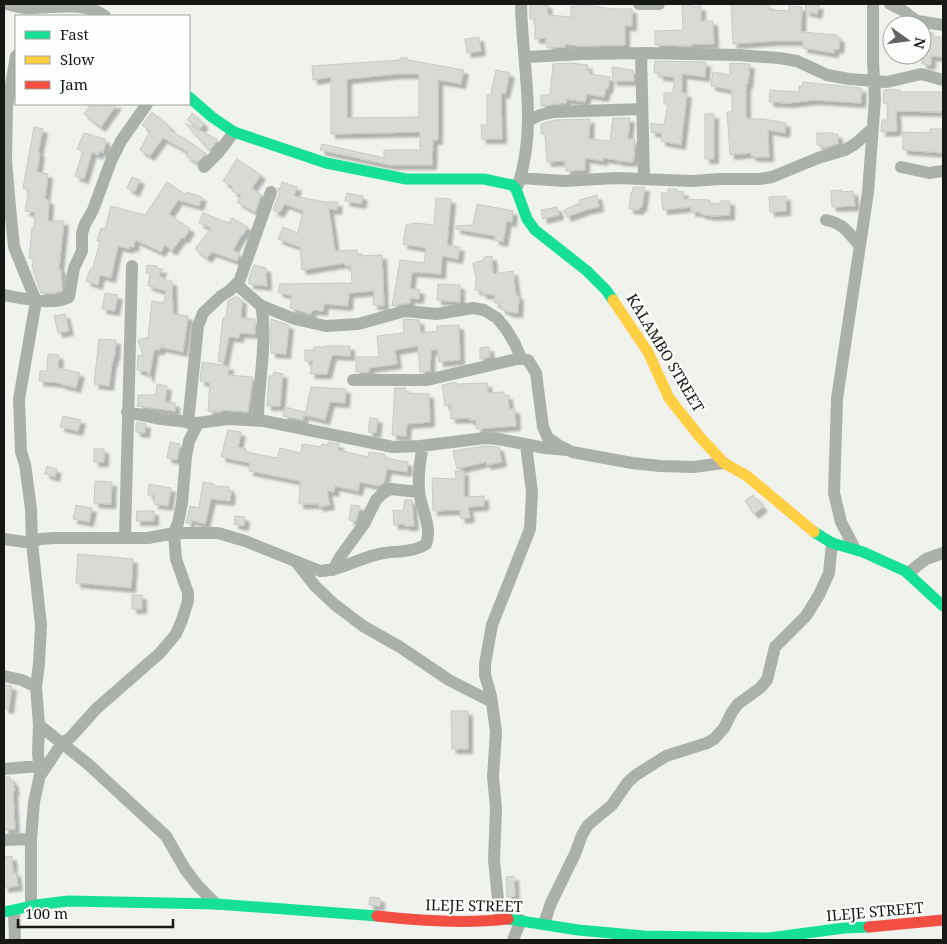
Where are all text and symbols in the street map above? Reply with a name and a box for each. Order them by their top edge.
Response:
legend [15,15,190,105]
north arrow [882,15,932,65]
text: Fast [60,24,89,44]
text: N [910,36,931,51]
text: Slow [60,49,94,69]
text: Jam [59,74,88,94]
street label: KALAMBO STREET [623,290,709,415]
street label: ILEJE STREET [425,894,523,916]
scale bar [18,896,172,928]
street label: ILEJE STREET [825,897,924,925]
text: 100 m [25,903,68,923]

